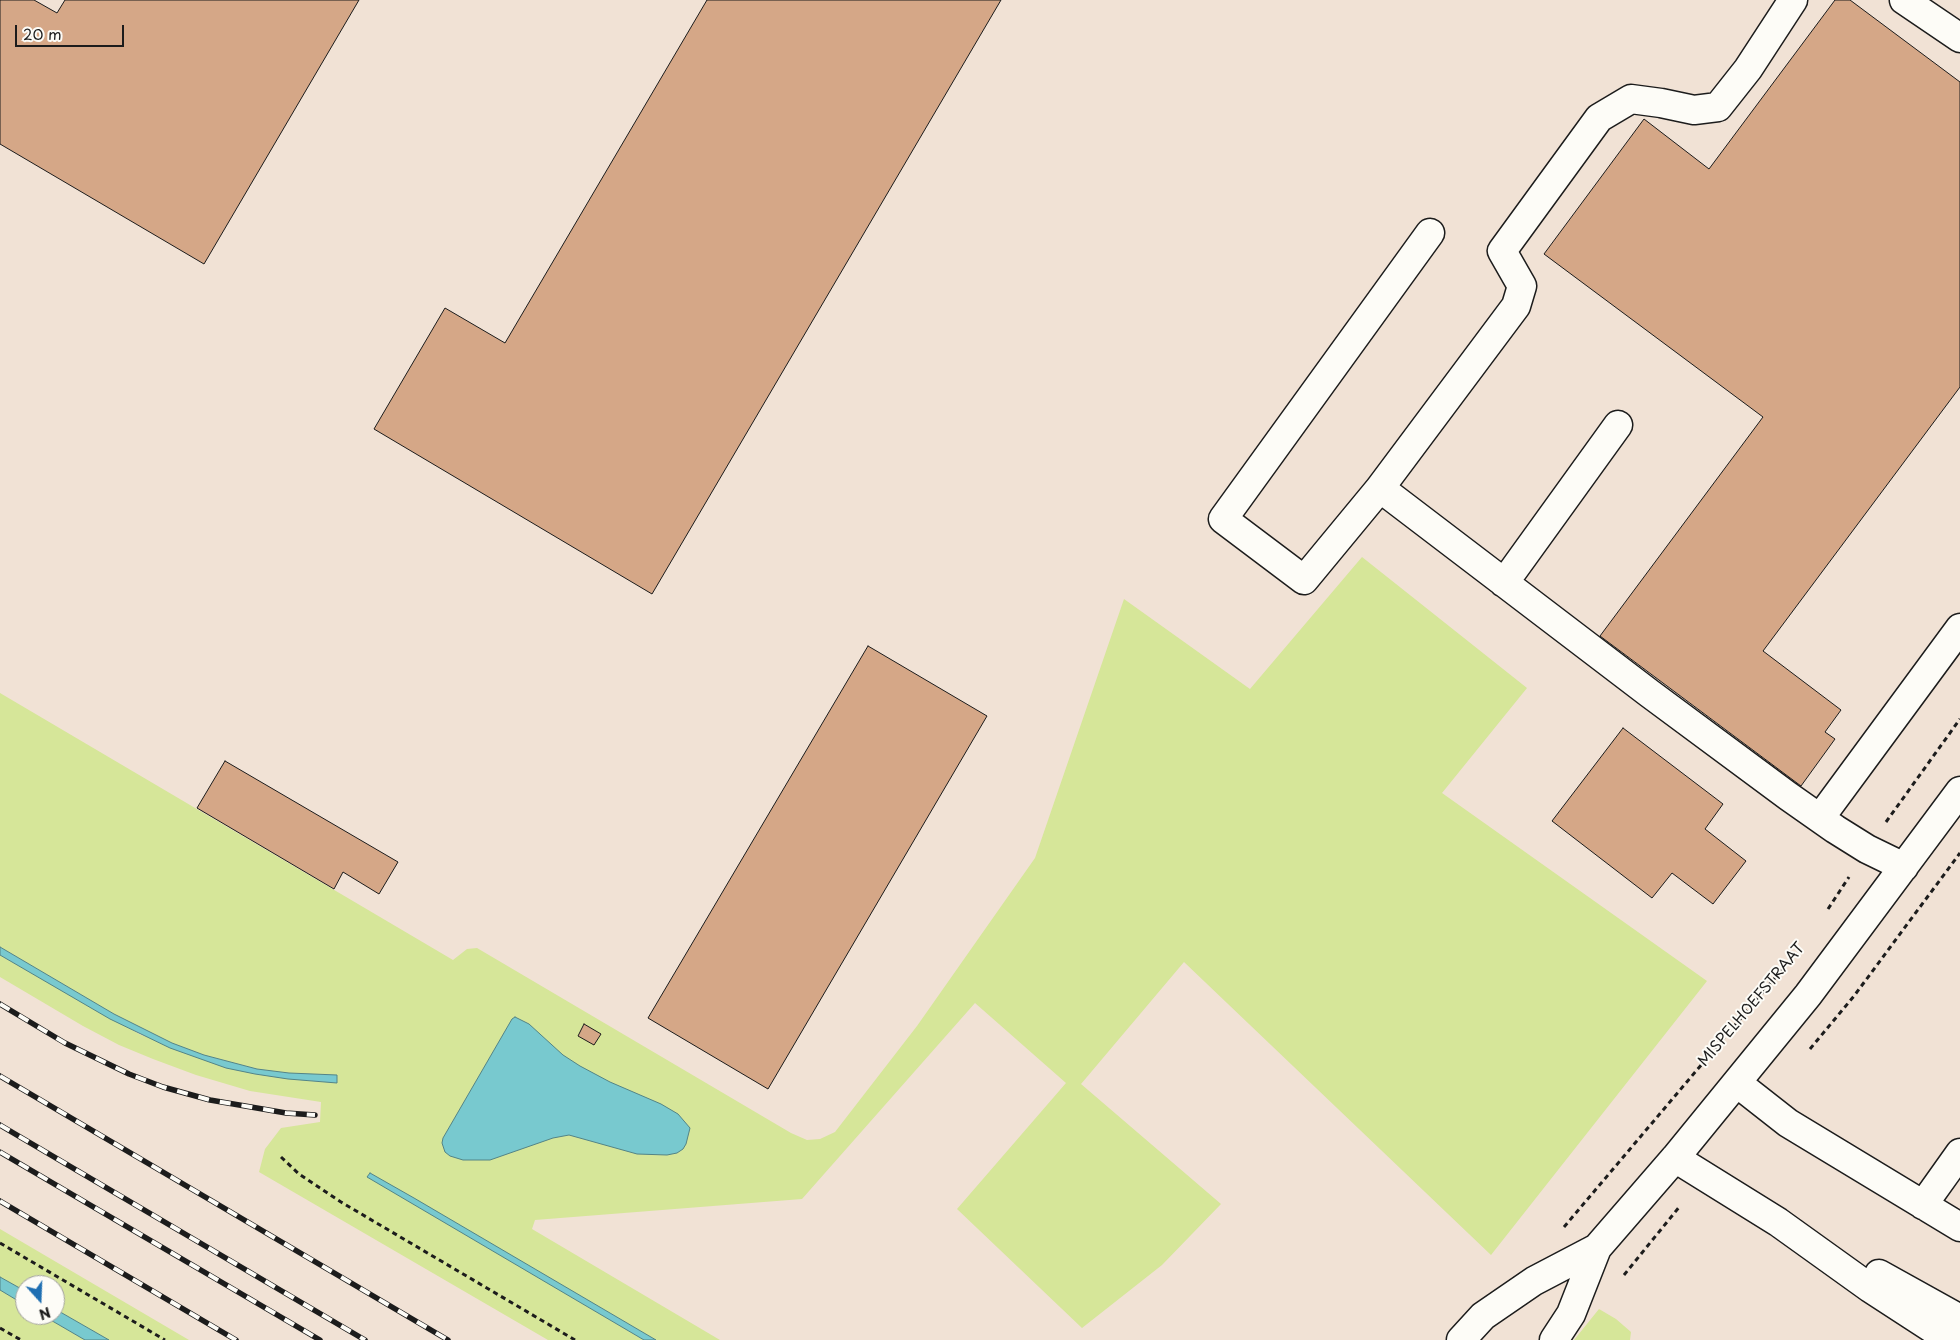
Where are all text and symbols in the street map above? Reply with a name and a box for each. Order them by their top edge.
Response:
scale bar [18,15,126,47]
text: 20 m [23,22,62,45]
street label: MISPELHOEFSTRAAT [1695,940,1809,1070]
north arrow [15,1275,65,1325]
text: N [36,1302,54,1325]

